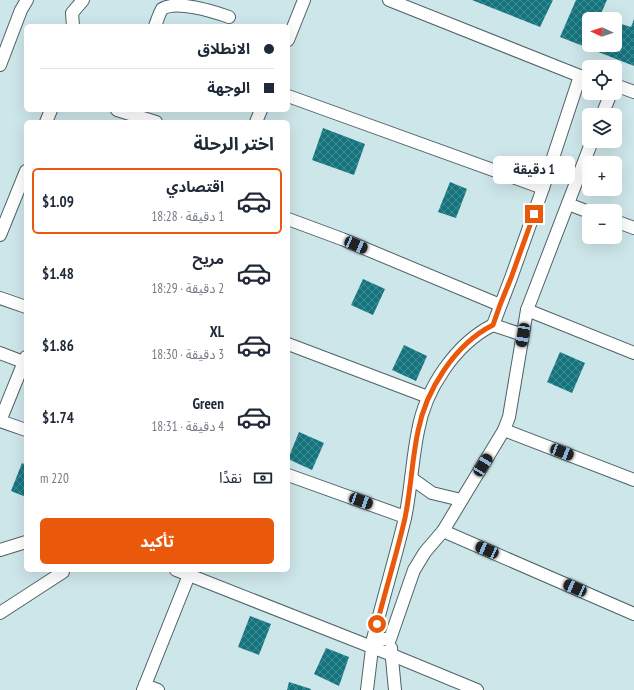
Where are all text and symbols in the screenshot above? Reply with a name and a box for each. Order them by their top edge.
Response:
north arrow [582,12,622,52]
map controls [582,12,622,244]
text: الانطلاق [198,39,250,58]
button: locate [582,60,622,100]
text: الوجهة [207,78,250,97]
button: layers [582,108,622,148]
text: اختر الرحلة [193,132,274,155]
callout: 1 دقيقة [493,156,575,184]
button: + [582,156,622,196]
text: 1 دقيقة [513,161,555,178]
text: اقتصادي [166,177,224,196]
icon: car [236,183,272,219]
text: $1.09 [42,192,74,211]
button: − [582,204,622,244]
route end [525,205,543,223]
text: 1 دقيقة · 18:28 [151,208,224,225]
car [343,235,369,255]
text: مريح [192,249,224,268]
icon: car [236,255,272,291]
text: $1.48 [42,264,74,283]
text: 2 دقيقة · 18:29 [151,280,224,297]
text: XL [210,322,224,341]
car [515,322,531,348]
icon: car [236,327,272,363]
text: $1.86 [42,336,74,355]
text: 3 دقيقة · 18:30 [151,346,224,363]
text: Green [192,394,224,413]
icon: car [236,399,272,435]
text: $1.74 [42,408,74,427]
text: 4 دقيقة · 18:31 [151,418,224,435]
car [549,442,575,462]
car [472,452,494,478]
icon: cash [252,467,274,489]
text: نقدًا [219,468,242,487]
text: 220 m [40,470,69,487]
car [348,491,374,511]
button: تأكيد [40,518,274,564]
car [474,540,500,560]
car [562,578,588,598]
route start [368,615,386,633]

